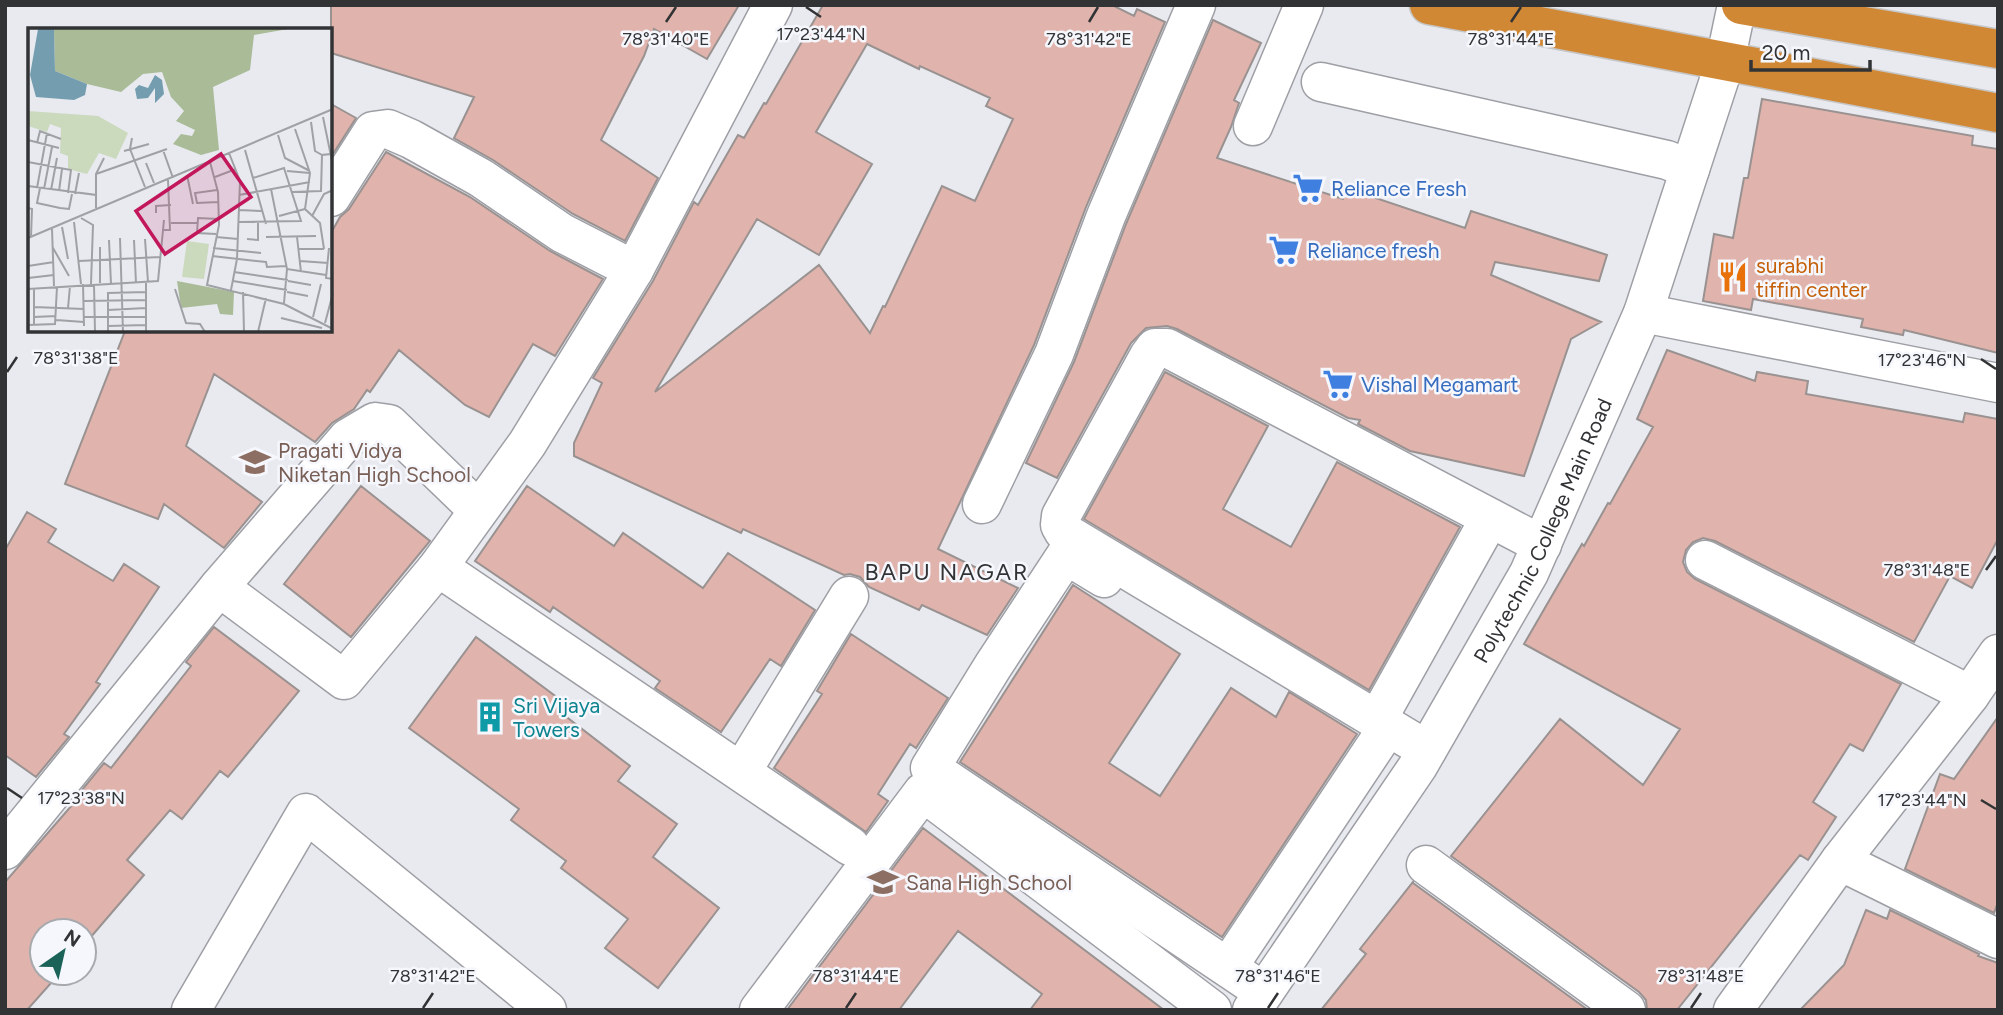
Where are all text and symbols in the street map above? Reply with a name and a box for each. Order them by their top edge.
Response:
text: 17°23'44"N [776,23,866,45]
inset map [28,28,332,332]
text: 78°31'40"E [622,28,710,50]
text: 78°31'42"E [1046,28,1132,50]
text: 78°31'44"E [1468,28,1554,50]
scale bar [1751,28,1870,72]
text: 20 m [1762,40,1810,65]
supermarket icon: Reliance Fresh [1291,171,1325,205]
place label: Reliance Fresh [1331,176,1467,201]
supermarket icon: Reliance fresh [1267,233,1301,267]
place label: Reliance fresh [1307,238,1439,263]
place label: surabhi tiffin center [1756,253,1867,302]
restaurant icon: surabhi tiffin center [1716,260,1750,294]
text: 78°31'38"E [33,347,119,369]
text: 17°23'46"N [1878,349,1966,371]
supermarket icon: Vishal Megamart [1321,367,1355,401]
place label: Vishal Megamart [1361,372,1518,397]
street label: Polytechnic College Main Road [1468,394,1617,667]
place label: Pragati Vidya Niketan High School [278,438,471,487]
school or university icon: Pragati Vidya Niketan High School [238,445,272,479]
district label: BAPU NAGAR [865,558,1029,586]
text: 78°31'48"E [1884,559,1970,581]
place label: Sri Vijaya Towers [513,693,600,742]
building icon: Sri Vijaya Towers [473,700,507,734]
text: 17°23'38"N [37,787,125,809]
text: 17°23'44"N [1877,789,1967,811]
school or university icon: Sana High School [866,865,900,899]
place label: Sana High School [906,870,1072,895]
north arrow [28,917,98,987]
text: N [60,925,85,952]
text: 78°31'42"E [390,965,476,987]
text: 78°31'44"E [813,965,899,987]
text: 78°31'46"E [1235,965,1321,987]
text: 78°31'48"E [1658,965,1744,987]

